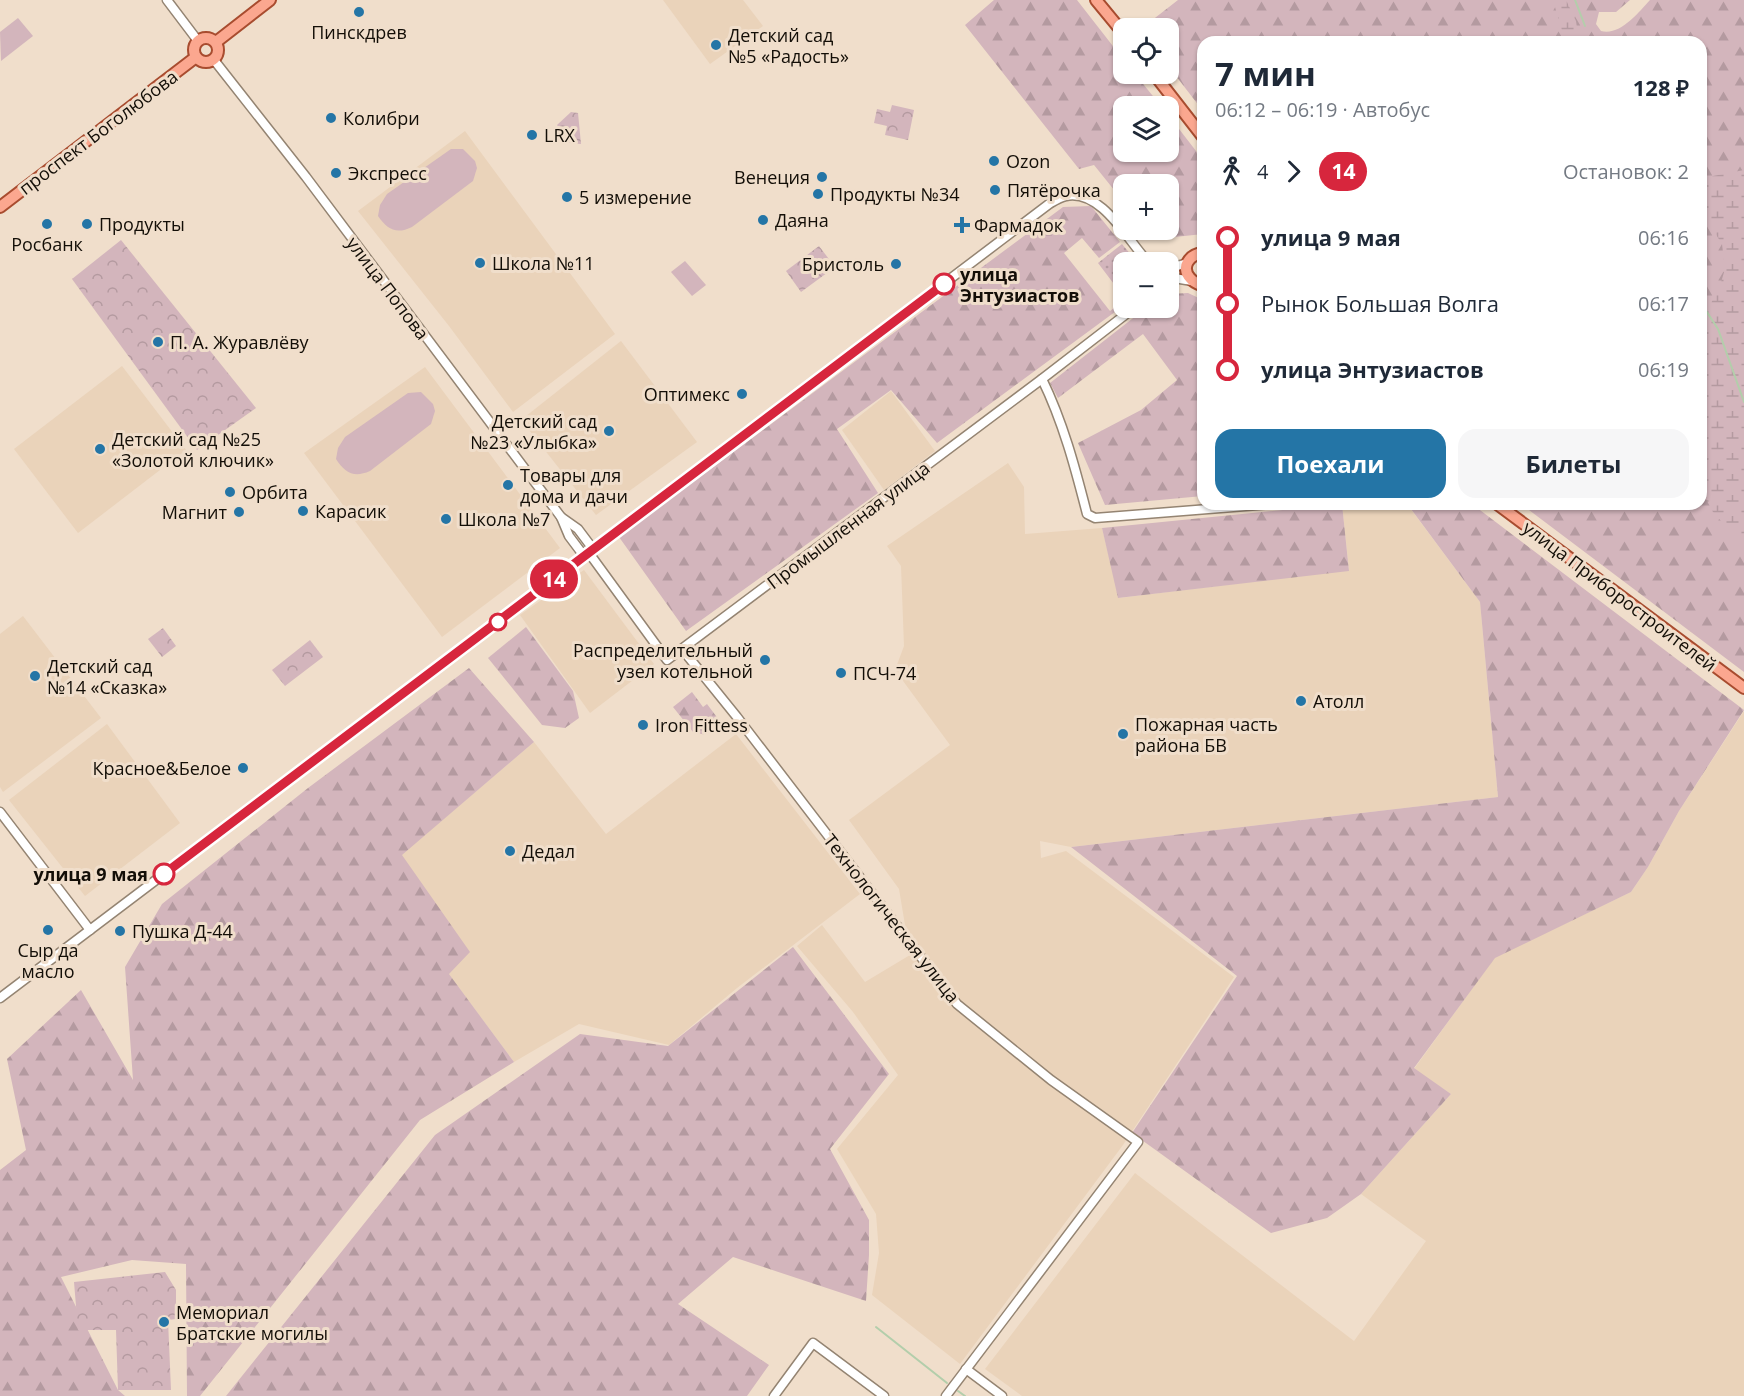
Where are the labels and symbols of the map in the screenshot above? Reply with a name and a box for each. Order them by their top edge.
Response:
marker: Пинскдрев [352,5,366,19]
place label: Пинскдрев [311,20,407,44]
place label: Детский сад №5 «Радость» [728,23,849,68]
marker: Детский сад №5 «Радость» [709,38,723,52]
street label: проспект Боголюбова [14,64,182,200]
place label: Колибри [343,106,420,130]
marker: Колибри [324,111,338,125]
place label: LRX [544,123,576,147]
marker: LRX [525,128,539,142]
place label: Ozon [1006,149,1050,173]
marker: Ozon [987,154,1001,168]
place label: Экспресс [348,161,427,185]
place label: Венеция [734,165,810,189]
marker: Экспресс [329,166,343,180]
marker: Венеция [815,170,829,184]
place label: Пятёрочка [1007,178,1101,202]
place label: Продукты №34 [830,182,960,206]
marker: Пятёрочка [988,183,1002,197]
place label: 5 измерение [579,185,691,209]
marker: Продукты №34 [811,187,825,201]
marker: 5 измерение [560,190,574,204]
place label: Даяна [775,208,829,232]
place label: Продукты [99,212,185,236]
marker: Даяна [756,213,770,227]
place label: Фармадок [974,213,1064,237]
marker: Росбанк [40,217,54,231]
marker: Продукты [80,217,94,231]
marker: Фармадок [955,218,969,232]
place label: Росбанк [11,232,84,256]
street label: улица Попова [341,232,435,344]
place label: Школа №11 [492,251,595,275]
place label: Бристоль [802,252,884,276]
marker: Школа №11 [473,256,487,270]
marker: Бристоль [889,257,903,271]
place label: улица Энтузиастов [960,262,1080,307]
marker: улица Энтузиастов [933,273,955,295]
place label: П. А. Журавлёву [170,330,310,354]
marker: П. А. Журавлёву [151,335,165,349]
place label: Оптимекс [644,382,730,406]
marker: Оптимекс [735,387,749,401]
place label: Детский сад №23 «Улыбка» [470,409,597,454]
marker: Детский сад №23 «Улыбка» [602,424,616,438]
place label: Детский сад №25 «Золотой ключик» [112,427,274,472]
marker: Детский сад №25 «Золотой ключик» [93,442,107,456]
street label: Промышленная улица [762,456,934,594]
place label: Товары для дома и дачи [520,463,628,508]
marker: Товары для дома и дачи [501,478,515,492]
place label: Орбита [242,480,308,504]
marker: Орбита [223,485,237,499]
place label: Карасик [315,499,387,523]
place label: Магнит [162,500,228,524]
marker: Карасик [296,504,310,518]
marker: Магнит [232,505,246,519]
place label: Школа №7 [458,507,550,531]
marker: Школа №7 [439,512,453,526]
street label: улица Приборостроителей [1518,515,1722,677]
line badge: 14 [527,560,581,598]
unlabelled marker [489,613,507,631]
place label: Распределительный узел котельной [573,638,753,683]
marker: Распределительный узел котельной [758,653,772,667]
place label: Детский сад №14 «Сказка» [47,654,167,699]
place label: ПСЧ-74 [853,661,916,685]
marker: ПСЧ-74 [834,666,848,680]
marker: Детский сад №14 «Сказка» [28,669,42,683]
place label: Атолл [1313,689,1364,713]
marker: Атолл [1294,694,1308,708]
place label: Пожарная часть района БВ [1135,712,1278,757]
place label: Iron Fittess [655,713,748,737]
marker: Iron Fittess [636,718,650,732]
marker: Пожарная часть района БВ [1116,727,1130,741]
place label: Красное&Белое [93,756,231,780]
marker: Красное&Белое [236,761,250,775]
street label: Технологическая улица [819,829,965,1007]
place label: Дедал [522,839,575,863]
marker: Дедал [503,844,517,858]
place label: улица 9 мая [34,862,148,886]
marker: улица 9 мая [153,863,175,885]
place label: Пушка Д-44 [132,919,233,943]
marker: Сыр да масло [41,923,55,937]
marker: Пушка Д-44 [113,924,127,938]
place label: Сыр да масло [17,938,79,983]
place label: Мемориал Братские могилы [176,1300,328,1345]
marker: Мемориал Братские могилы [157,1315,171,1329]

